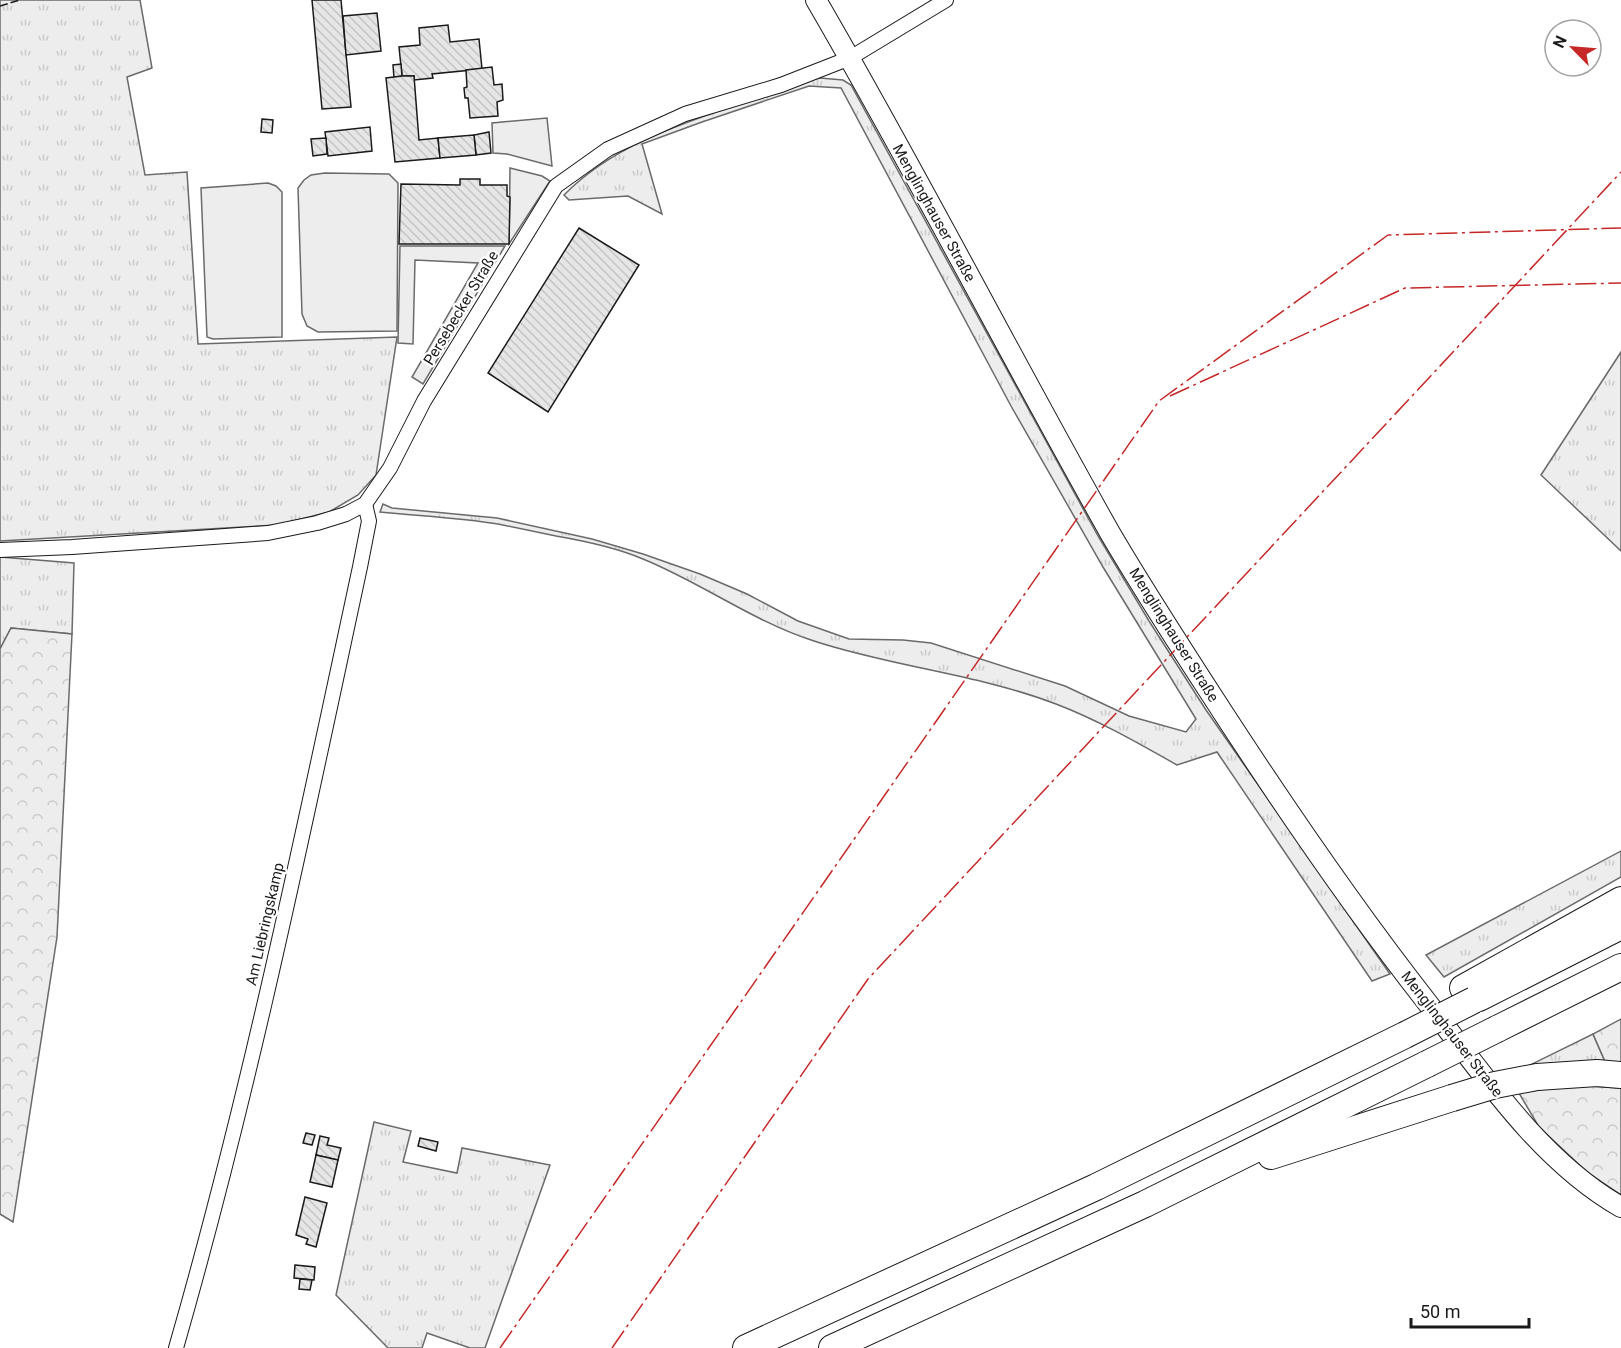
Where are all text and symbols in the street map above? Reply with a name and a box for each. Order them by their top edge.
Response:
north arrow [1543,18,1603,78]
text: N [1549,33,1571,51]
street label: Menglinghauser Straße [889,141,979,285]
street label: Persebecker Straße [420,248,502,368]
street label: Menglinghauser Straße [1125,565,1223,705]
street label: Am Liebringskamp [242,861,288,987]
street label: Menglinghauser Straße [1397,968,1507,1100]
scale bar [1411,1291,1530,1329]
text: 50 m [1420,1301,1460,1322]

